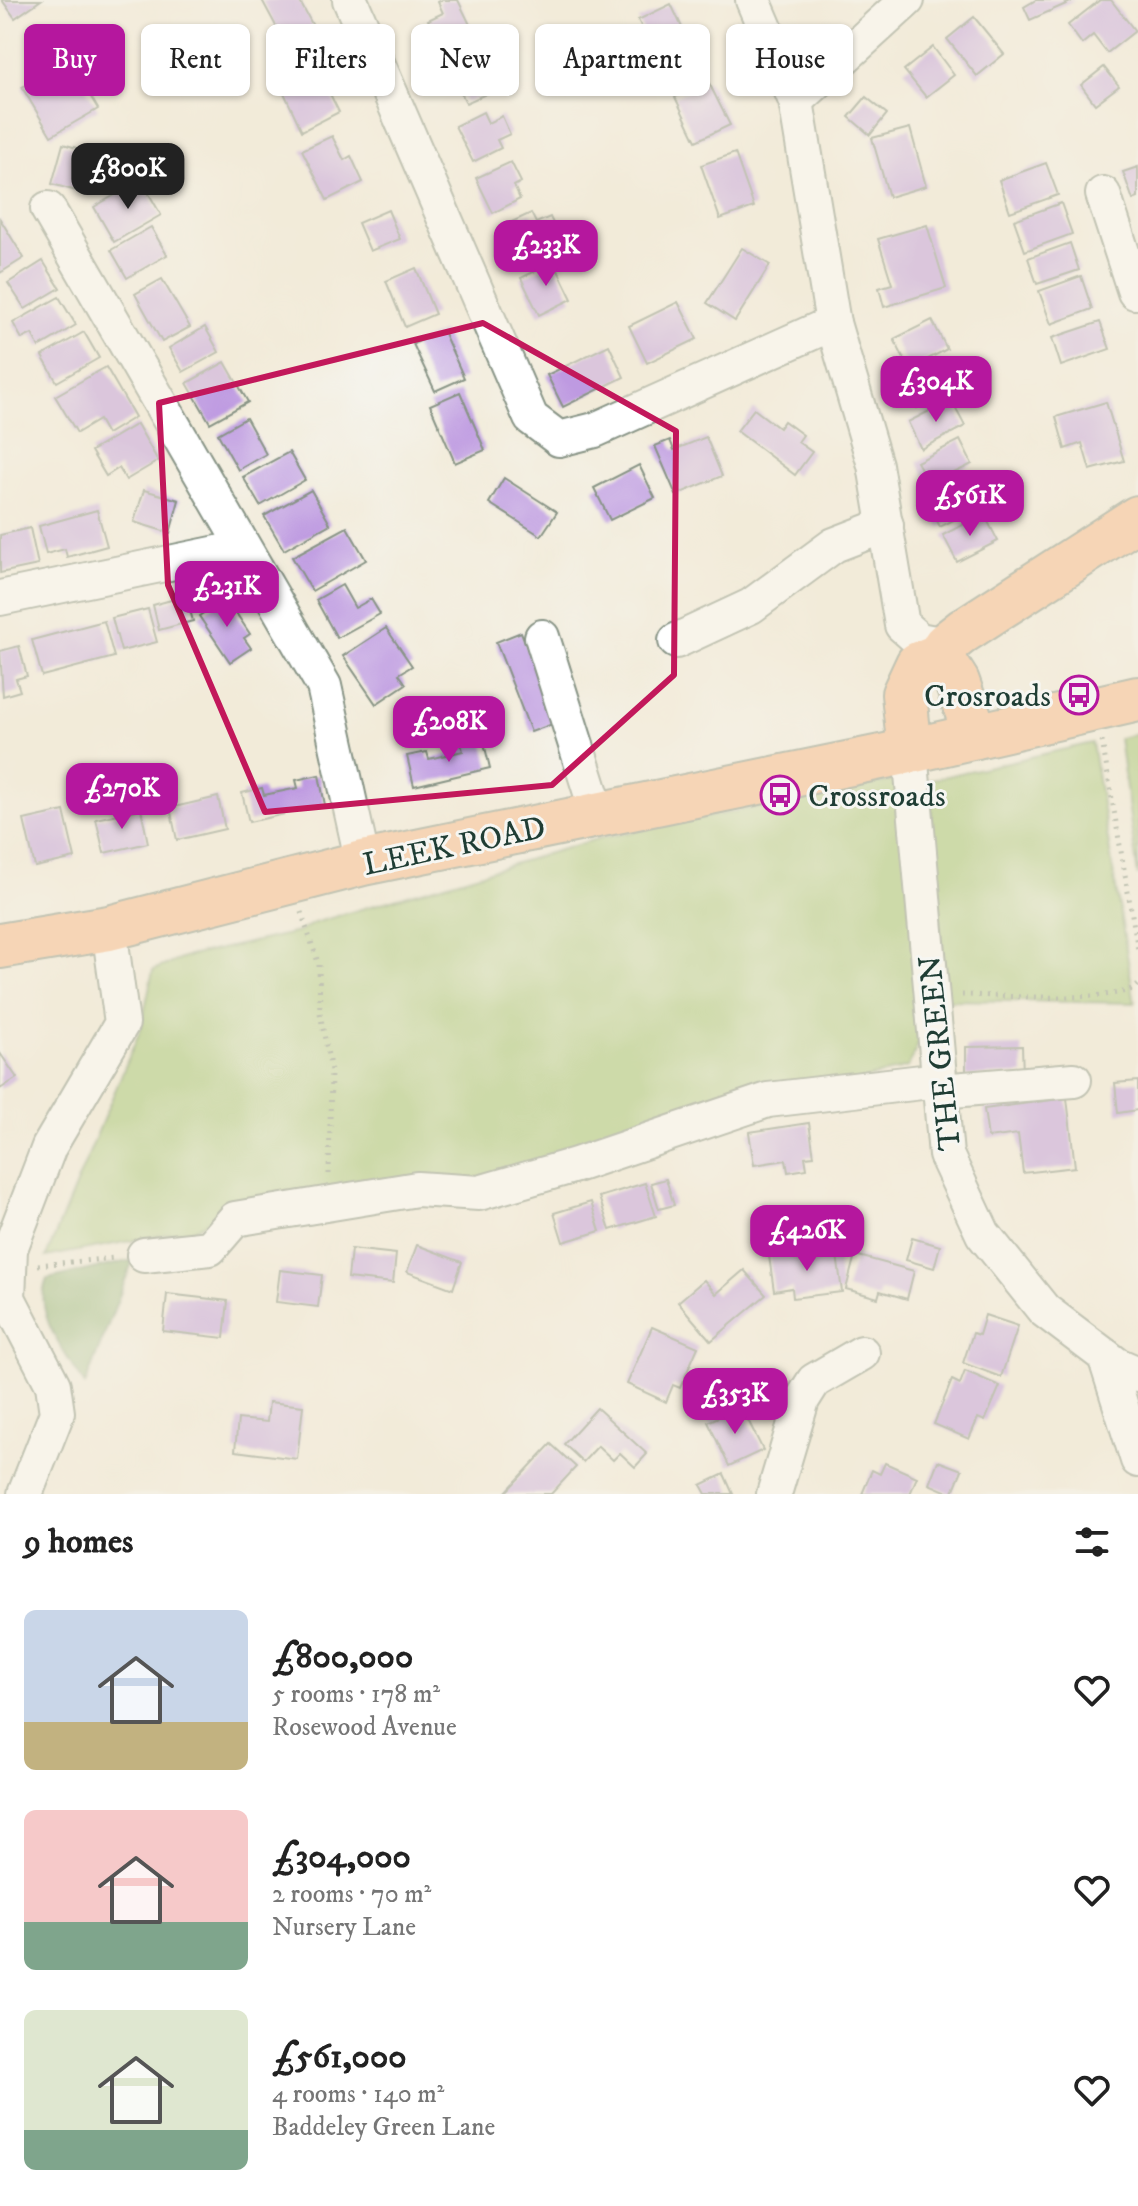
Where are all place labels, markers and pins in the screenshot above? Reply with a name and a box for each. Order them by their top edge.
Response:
pin: £800K [72,143,184,211]
pin: £233K [490,220,602,288]
pin: £304K [880,356,992,424]
pin: £561K [914,470,1026,538]
pin: £231K [171,561,283,629]
bus stop icon: Crosroads [1058,674,1100,716]
place label: Crosroads [924,677,1051,717]
pin: £208K [393,696,505,764]
pin: £270K [66,763,178,831]
bus stop icon: Crossroads [759,774,801,816]
place label: Crossroads [808,777,946,817]
pin: £426K [751,1205,863,1273]
pin: £353K [679,1368,791,1436]

